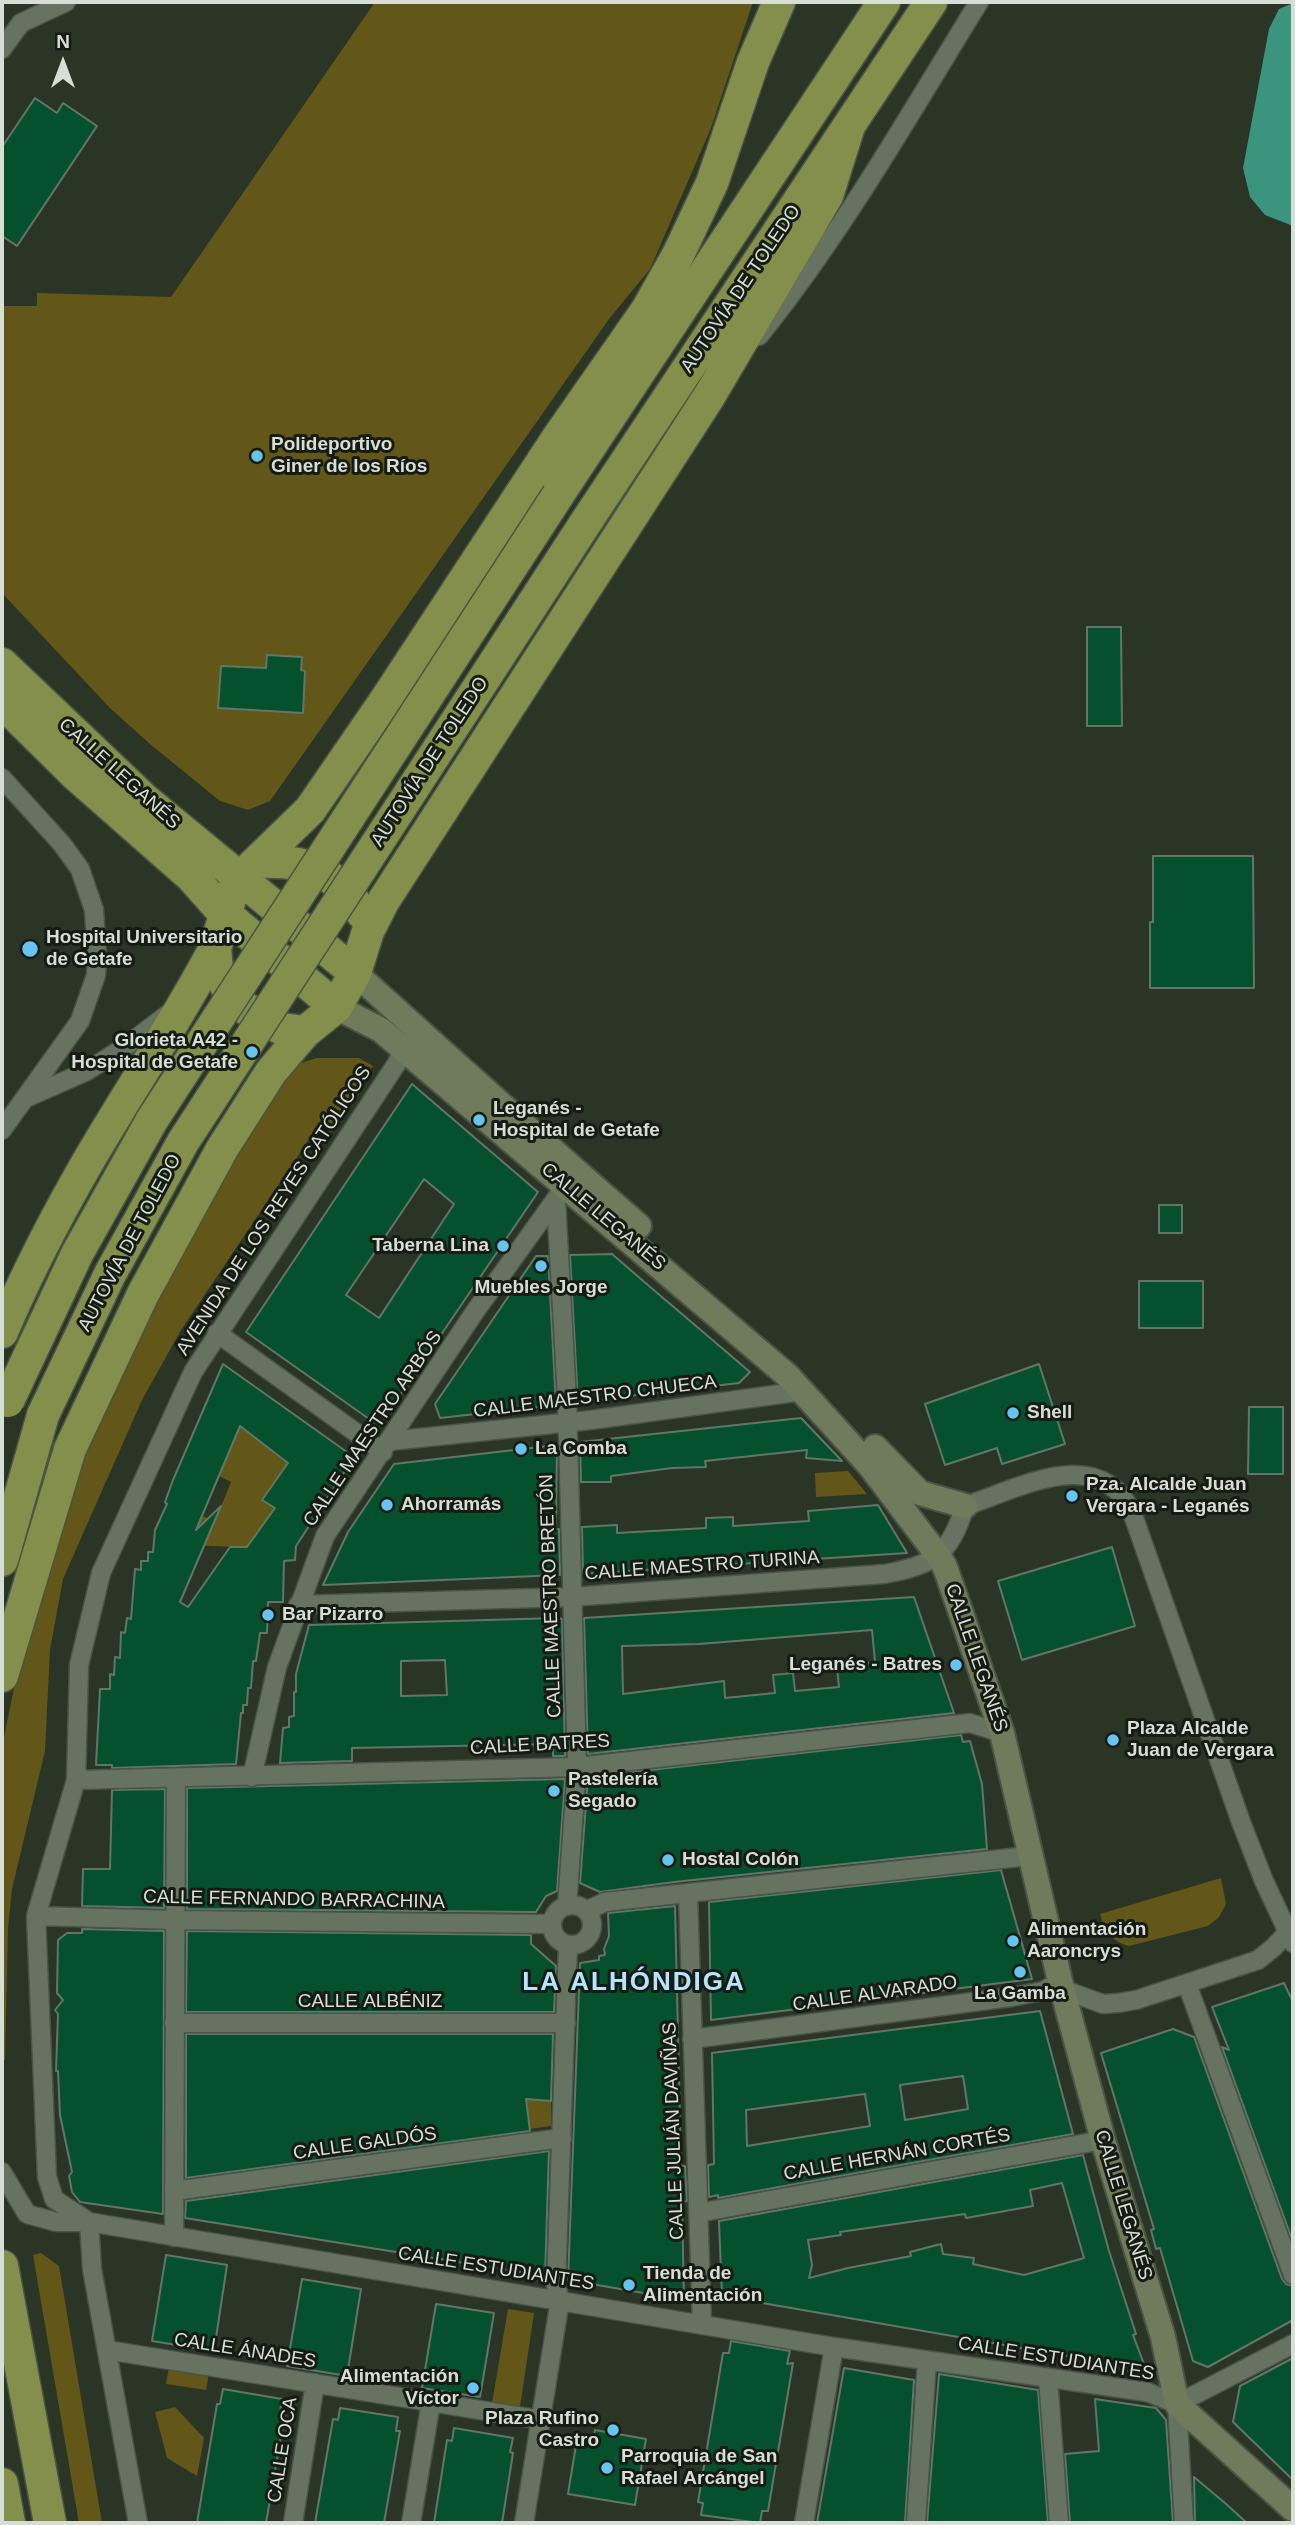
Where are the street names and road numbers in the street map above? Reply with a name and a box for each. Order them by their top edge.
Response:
street label: AUTOVÍA DE TOLEDO [676,201,806,377]
street label: AUTOVÍA DE TOLEDO [367,673,493,851]
street label: CALLE LEGANÉS [54,714,184,834]
street label: AVENIDA DE LOS REYES CATÓLICOS [172,1062,376,1360]
street label: AUTOVÍA DE TOLEDO [74,1150,186,1336]
street label: CALLE LEGANÉS [536,1158,670,1276]
street label: CALLE MAESTRO ARBÓS [299,1327,447,1531]
street label: CALLE MAESTRO CHUECA [472,1371,718,1423]
street label: CALLE MAESTRO BRETÓN [535,1474,567,1718]
street label: CALLE MAESTRO TURINA [584,1546,820,1586]
street label: CALLE LEGANÉS [940,1581,1012,1735]
street label: CALLE BATRES [469,1730,611,1760]
street label: CALLE FERNANDO BARRACHINA [143,1886,445,1914]
street label: CALLE ALVARADO [791,1971,959,2017]
street label: CALLE ALBÉNIZ [298,1991,442,2013]
street label: CALLE JULIÁN DAVIÑAS [659,2022,689,2240]
street label: CALLE GALDÓS [292,2123,438,2165]
street label: CALLE HERNÁN CORTÉS [782,2124,1012,2186]
street label: CALLE LEGANÉS [1089,2127,1157,2283]
street label: CALLE ESTUDIANTES [396,2242,596,2296]
street label: CALLE ÁNADES [172,2329,318,2373]
street label: CALLE ESTUDIANTES [956,2332,1156,2386]
street label: CALLE OCA [263,2396,303,2504]

